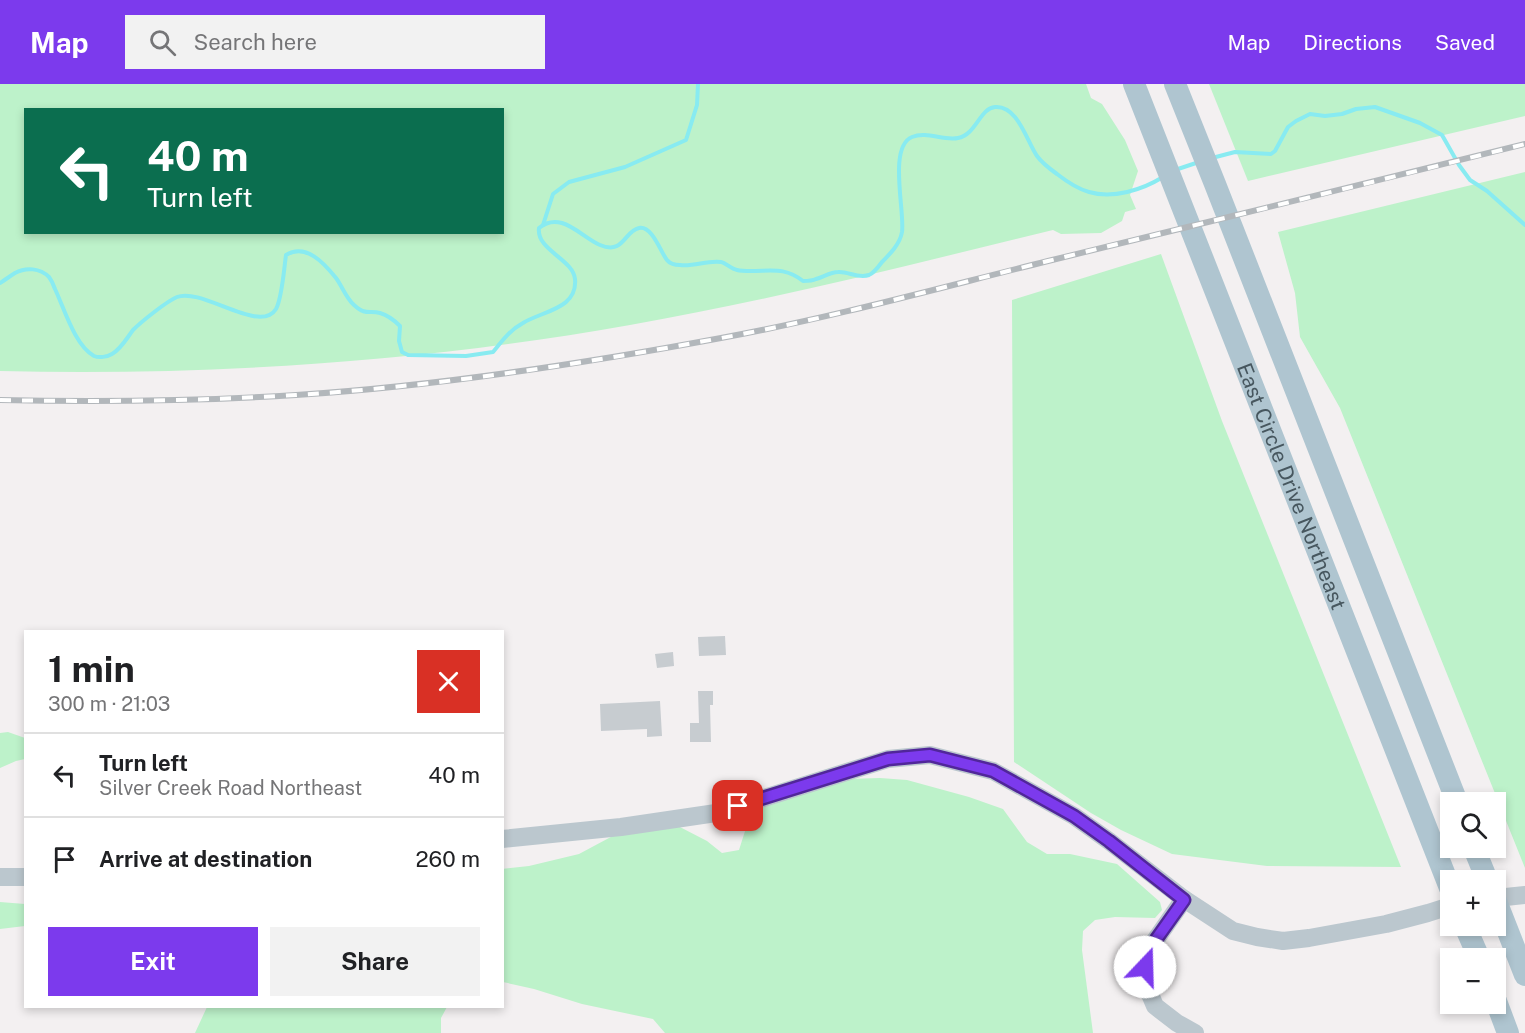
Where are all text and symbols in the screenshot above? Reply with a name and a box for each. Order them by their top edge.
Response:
search box [125,15,545,69]
text: Map [30,26,89,59]
icon: search [146,26,179,59]
text: Search here [194,29,317,55]
text: Map [1228,30,1270,55]
text: Directions [1303,30,1402,55]
text: Saved [1435,30,1495,55]
text: 40 m [147,131,249,180]
icon: left [48,132,126,210]
text: Turn left [147,181,253,213]
street label: East Circle Drive Northeast [1232,359,1352,613]
text: 1 min [48,648,135,690]
button: close [417,650,480,713]
text: 300 m · 21:03 [48,692,170,716]
text: Turn left [99,750,188,776]
icon: left [48,759,81,792]
text: 40 m [428,762,480,788]
text: Silver Creek Road Northeast [99,776,362,800]
pin [712,780,763,831]
icon: arrive [721,789,754,822]
map controls [1440,792,1506,1014]
button: search [1440,792,1506,858]
icon: arrive [48,843,81,876]
text: Arrive at destination [99,846,312,872]
text: 260 m [415,846,480,872]
button: + [1440,870,1506,936]
button: Exit [48,927,258,996]
button: Share [270,927,480,996]
position arrow [1113,935,1177,999]
button: − [1440,948,1506,1014]

